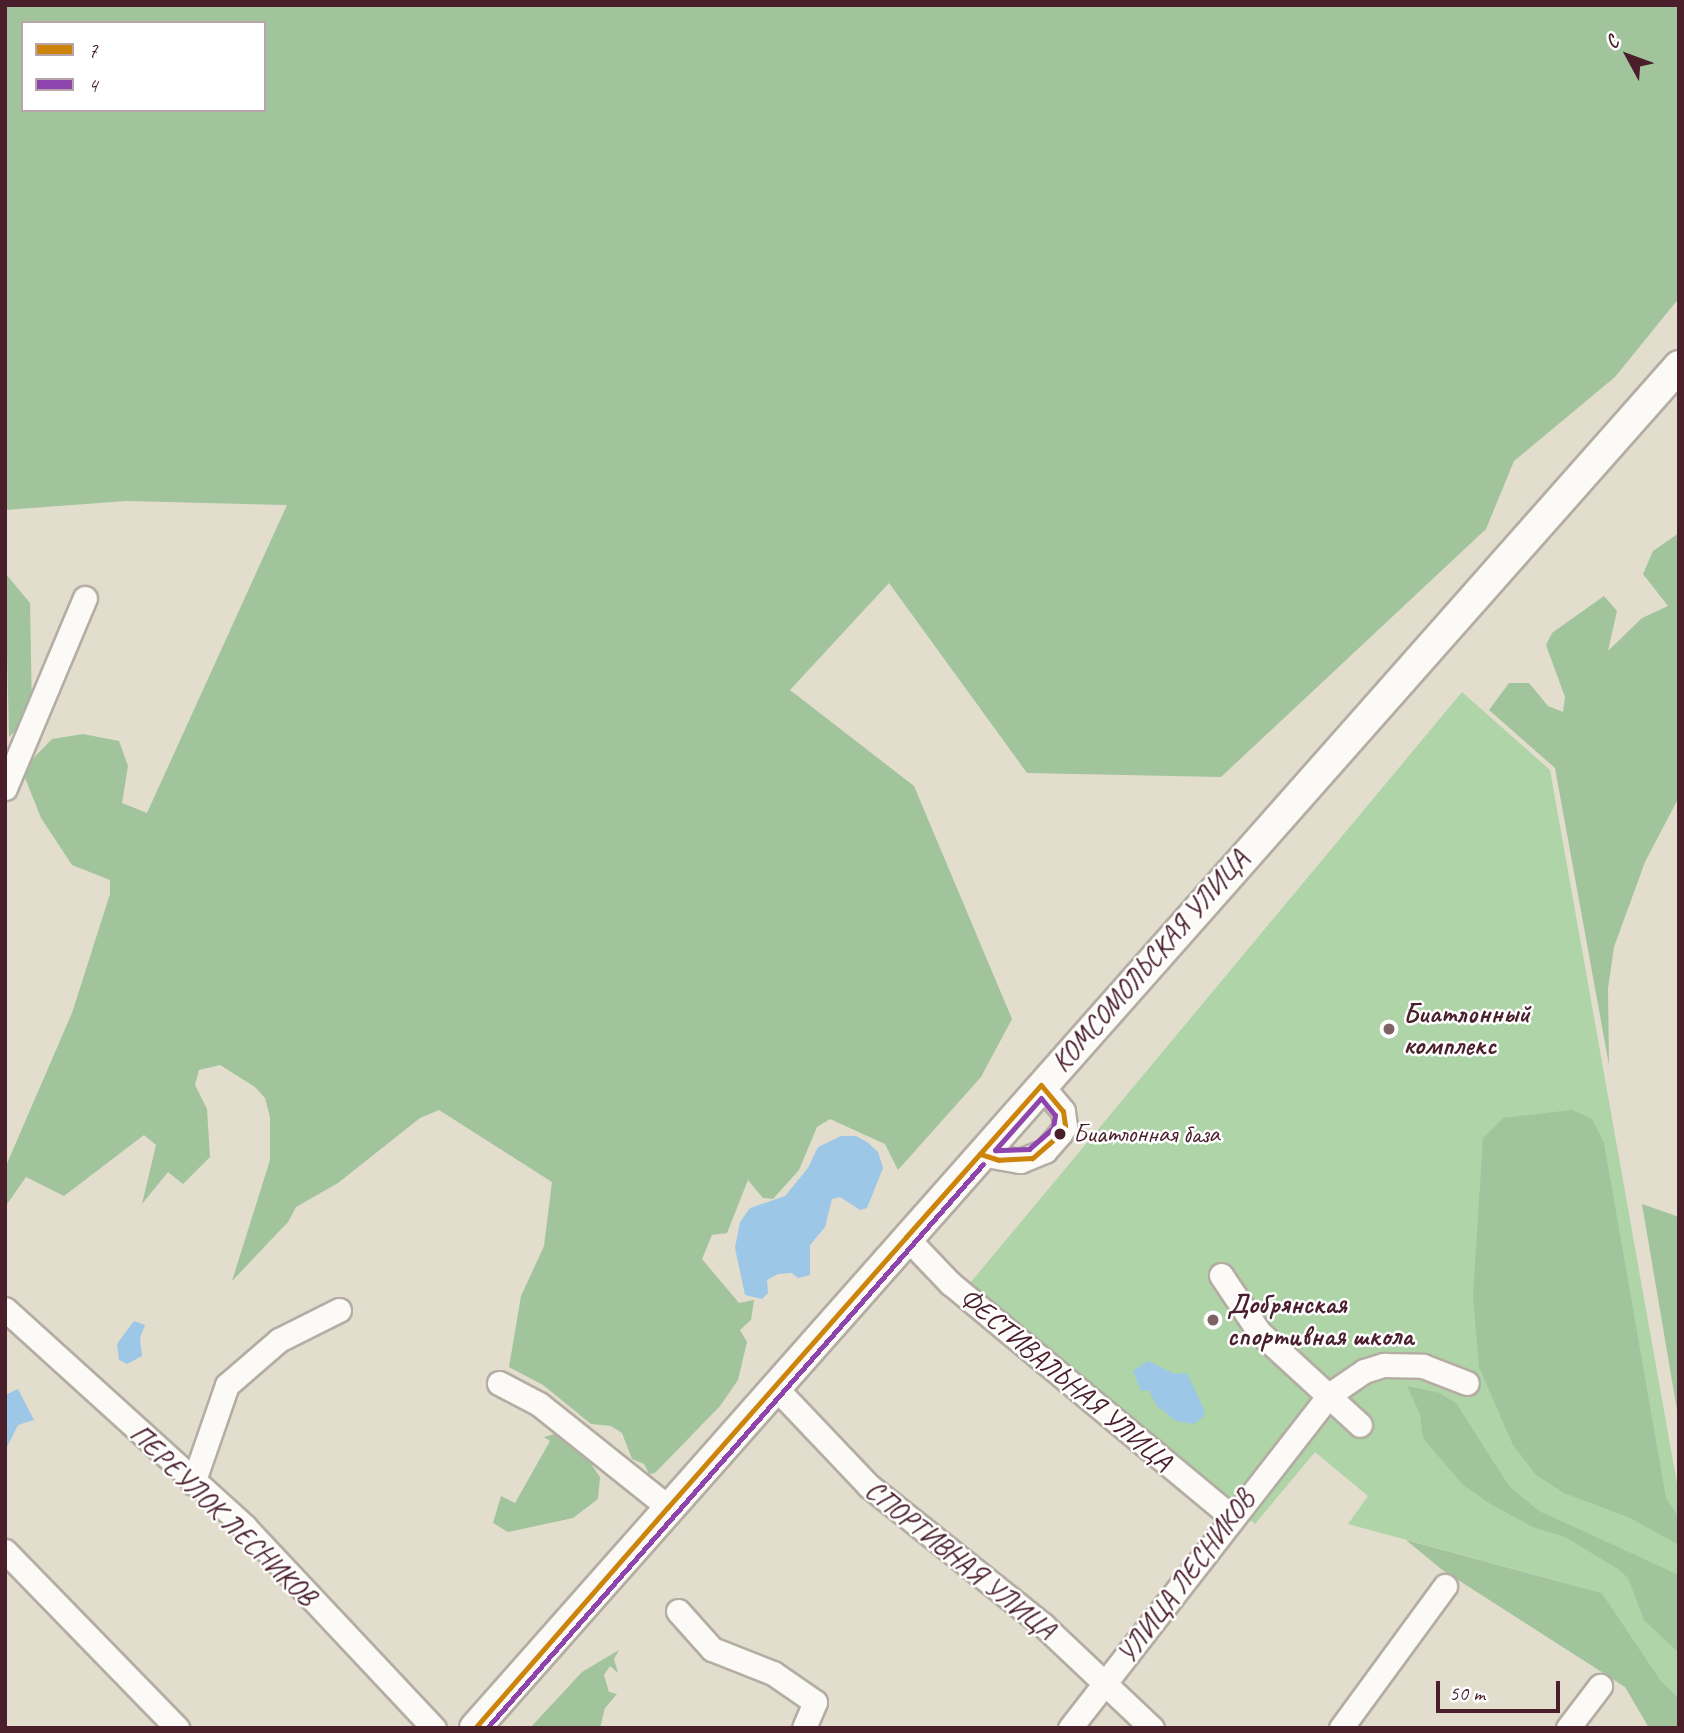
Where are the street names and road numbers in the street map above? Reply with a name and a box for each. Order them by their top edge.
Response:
street label: КОМСОМОЛЬСКАЯ УЛИЦА [1045,844,1255,1078]
street label: ФЕСТИВАЛЬНАЯ УЛИЦА [953,1281,1179,1477]
street label: ПЕРЕУЛОК ЛЕСНИКОВ [122,1417,324,1613]
street label: СПОРТИВНАЯ УЛИЦА [859,1474,1061,1646]
street label: УЛИЦА ЛЕСНИКОВ [1110,1484,1262,1670]

